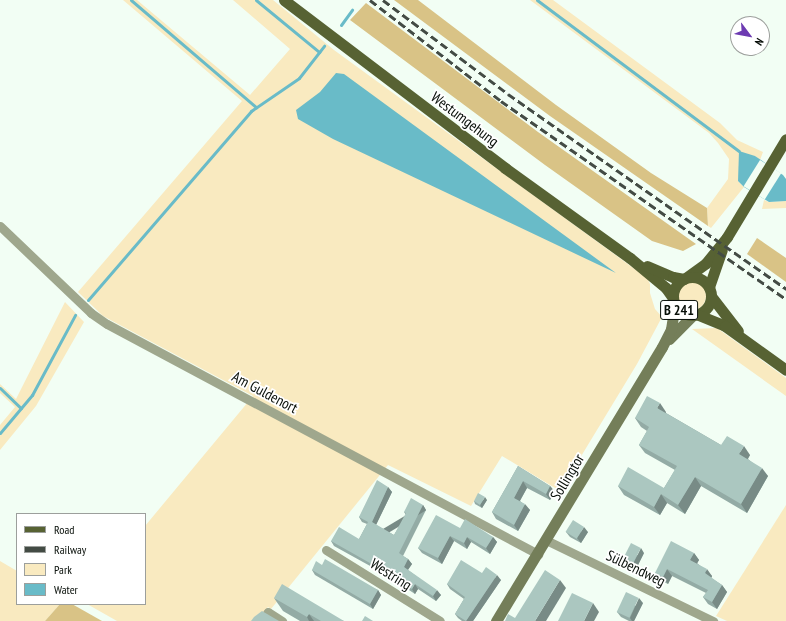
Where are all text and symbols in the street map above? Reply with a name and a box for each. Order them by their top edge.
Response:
north arrow [730,16,770,56]
text: N [752,36,767,48]
street label: Westumgehung [428,88,502,150]
road number: B 241 [660,298,698,322]
street label: Am Guldenort [229,367,301,417]
street label: Sollingtor [546,451,588,503]
legend [16,513,146,605]
text: Road [54,522,74,537]
text: Railway [54,542,86,557]
street label: Sülbendweg [604,546,668,590]
street label: Westring [367,554,415,594]
text: Park [54,562,72,577]
text: Water [54,582,78,597]

